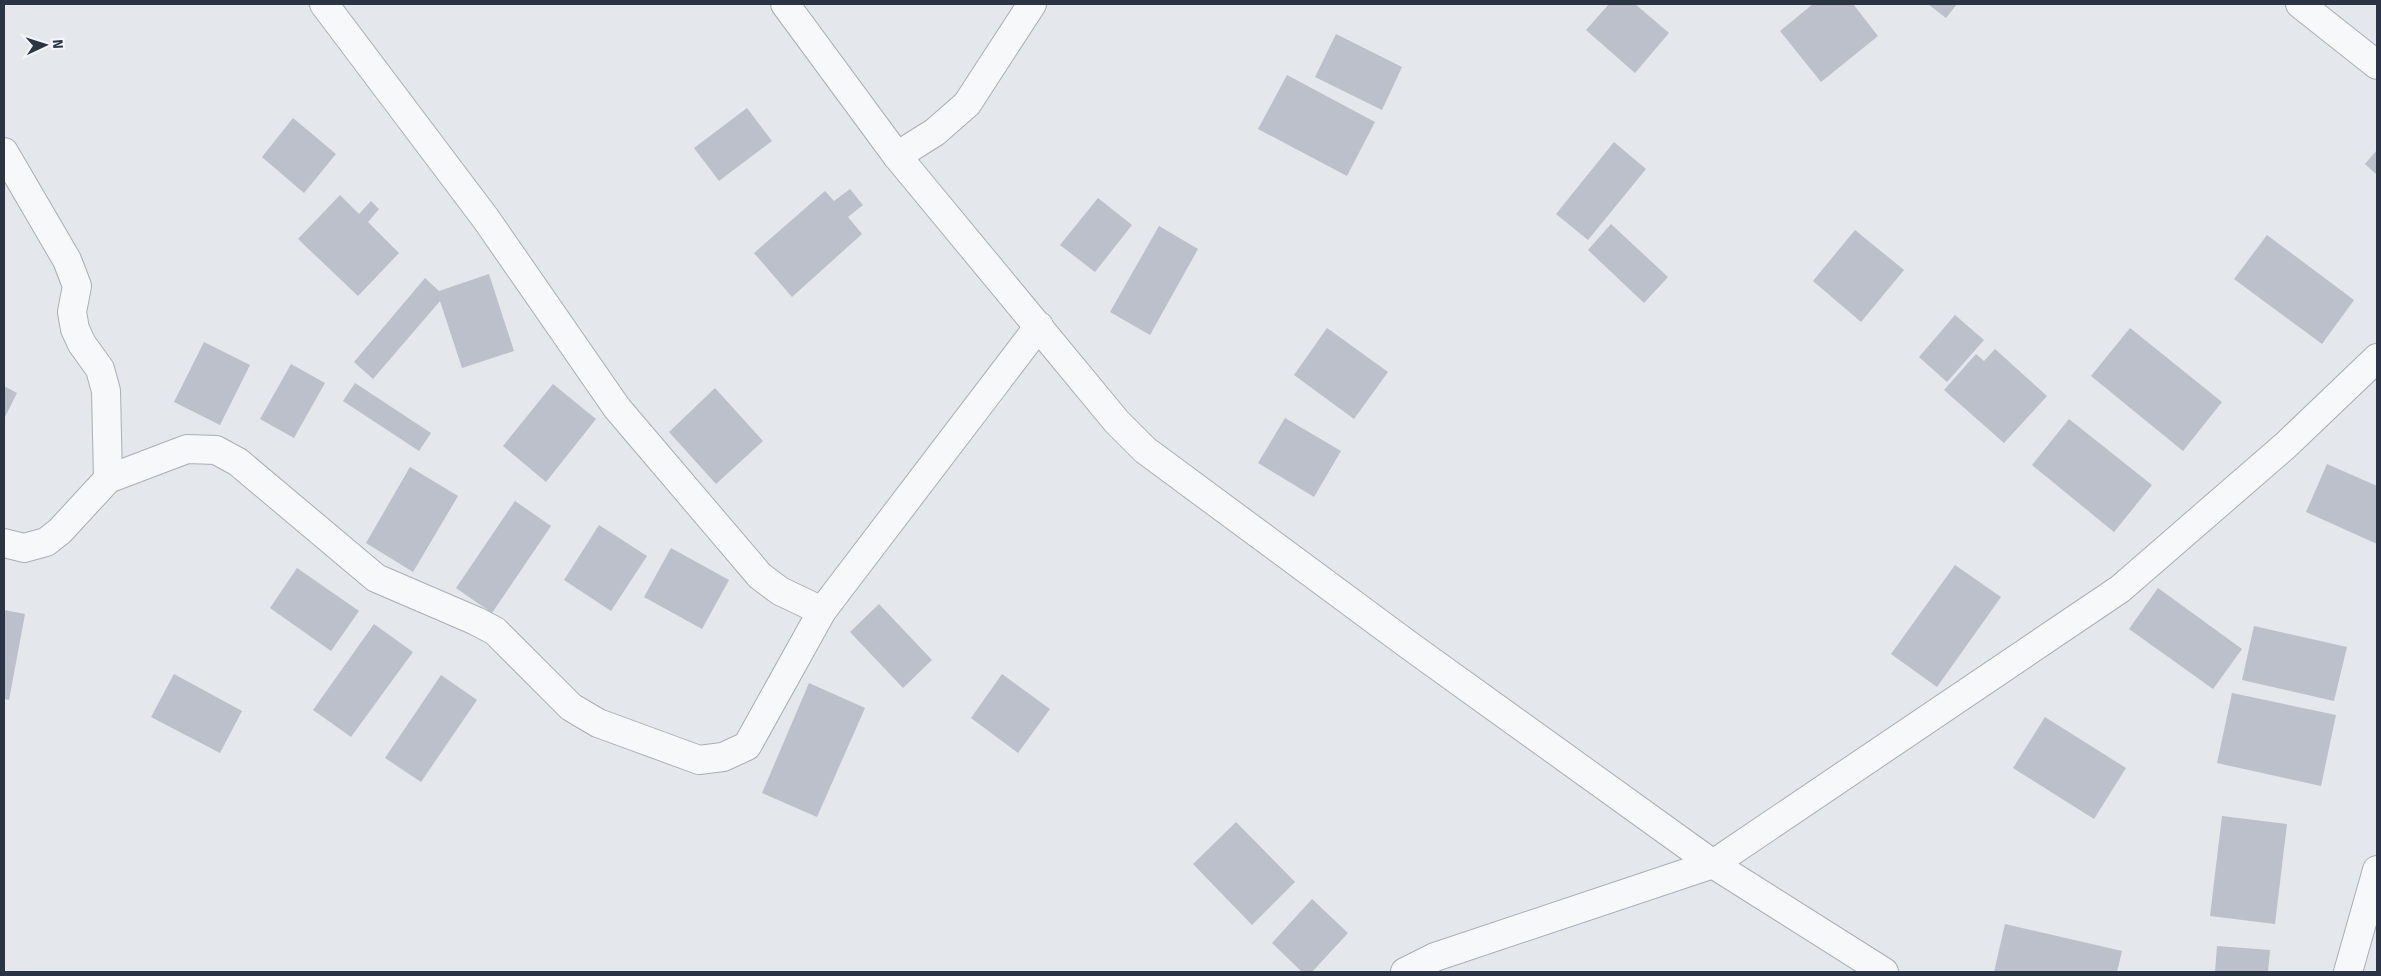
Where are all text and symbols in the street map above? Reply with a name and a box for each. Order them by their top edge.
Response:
north arrow [20,20,70,70]
text: N [49,39,66,49]

